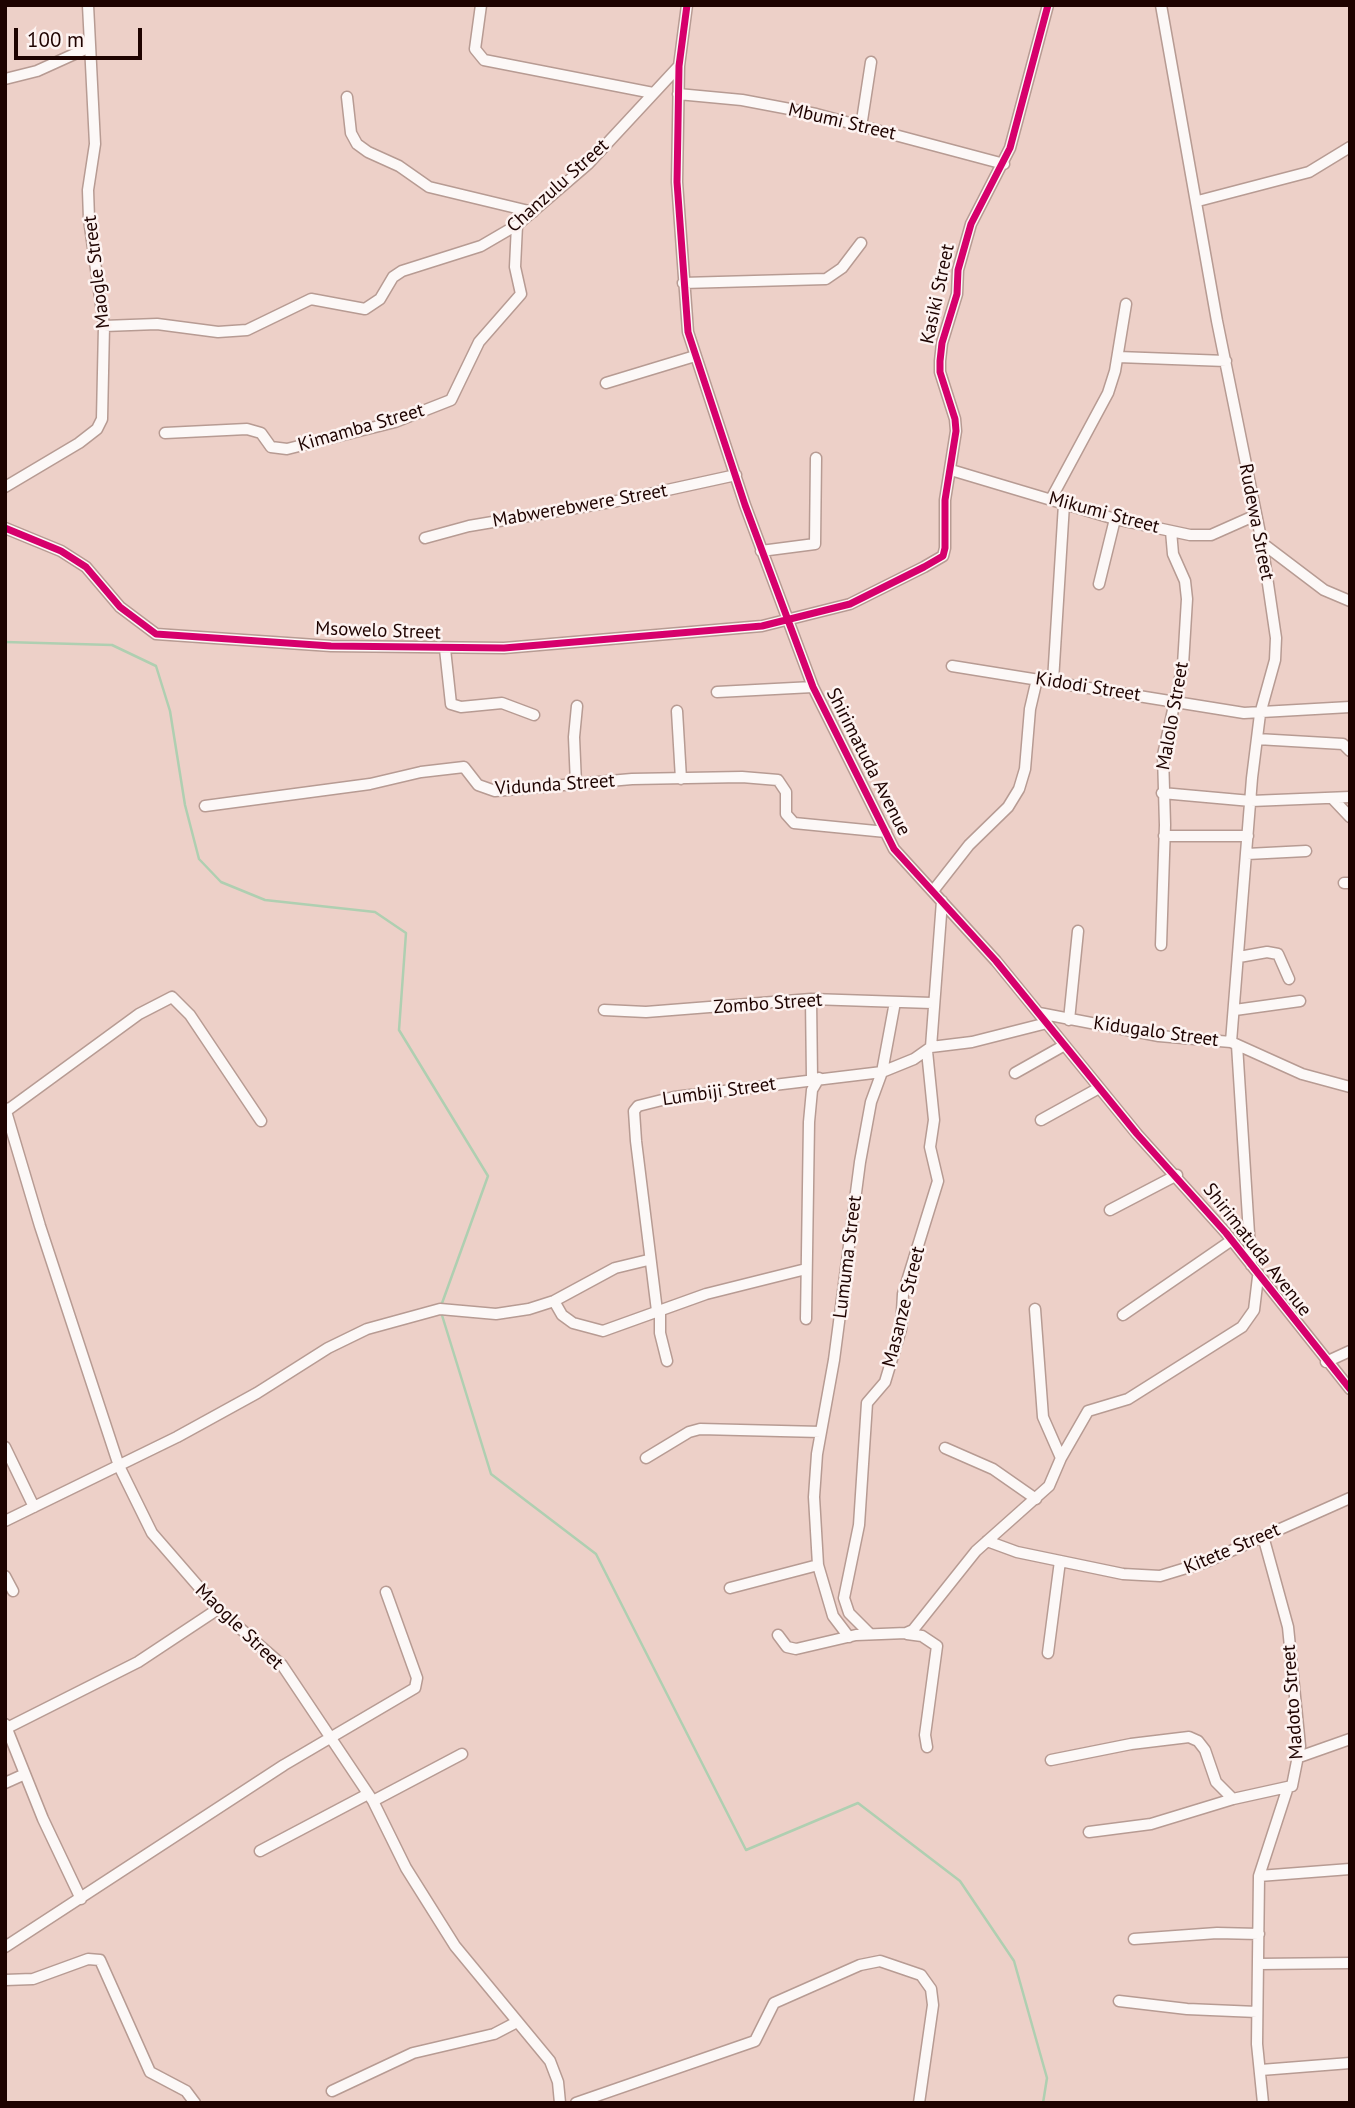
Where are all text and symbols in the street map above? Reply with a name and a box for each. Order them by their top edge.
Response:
scale bar [18,14,145,58]
text: 100 m [27,26,84,53]
street label: Mbumi Street [786,99,898,145]
street label: Chanzulu Street [502,134,614,238]
street label: Maogle Street [79,214,115,330]
street label: Kasiki Street [916,242,960,346]
street label: Kimamba Street [295,399,427,457]
street label: Rudewa Street [1234,462,1278,582]
street label: Mabwerebwere Street [491,479,669,533]
street label: Mikumi Street [1046,487,1162,539]
street label: Msowelo Street [315,617,441,645]
street label: Malolo Street [1152,660,1194,772]
street label: Kidodi Street [1034,667,1142,707]
street label: Shirimatuda Avenue [821,684,915,840]
street label: Vidunda Street [494,769,616,801]
street label: Zombo Street [713,989,823,1019]
street label: Kidugalo Street [1092,1012,1220,1052]
street label: Lumbiji Street [661,1073,777,1111]
street label: Shirimatuda Avenue [1198,1179,1316,1321]
street label: Lumuma Street [829,1194,867,1320]
street label: Masanze Street [878,1244,930,1370]
street label: Kitete Street [1181,1519,1283,1579]
street label: Maogle Street [190,1579,288,1675]
street label: Madoto Street [1278,1644,1308,1760]

